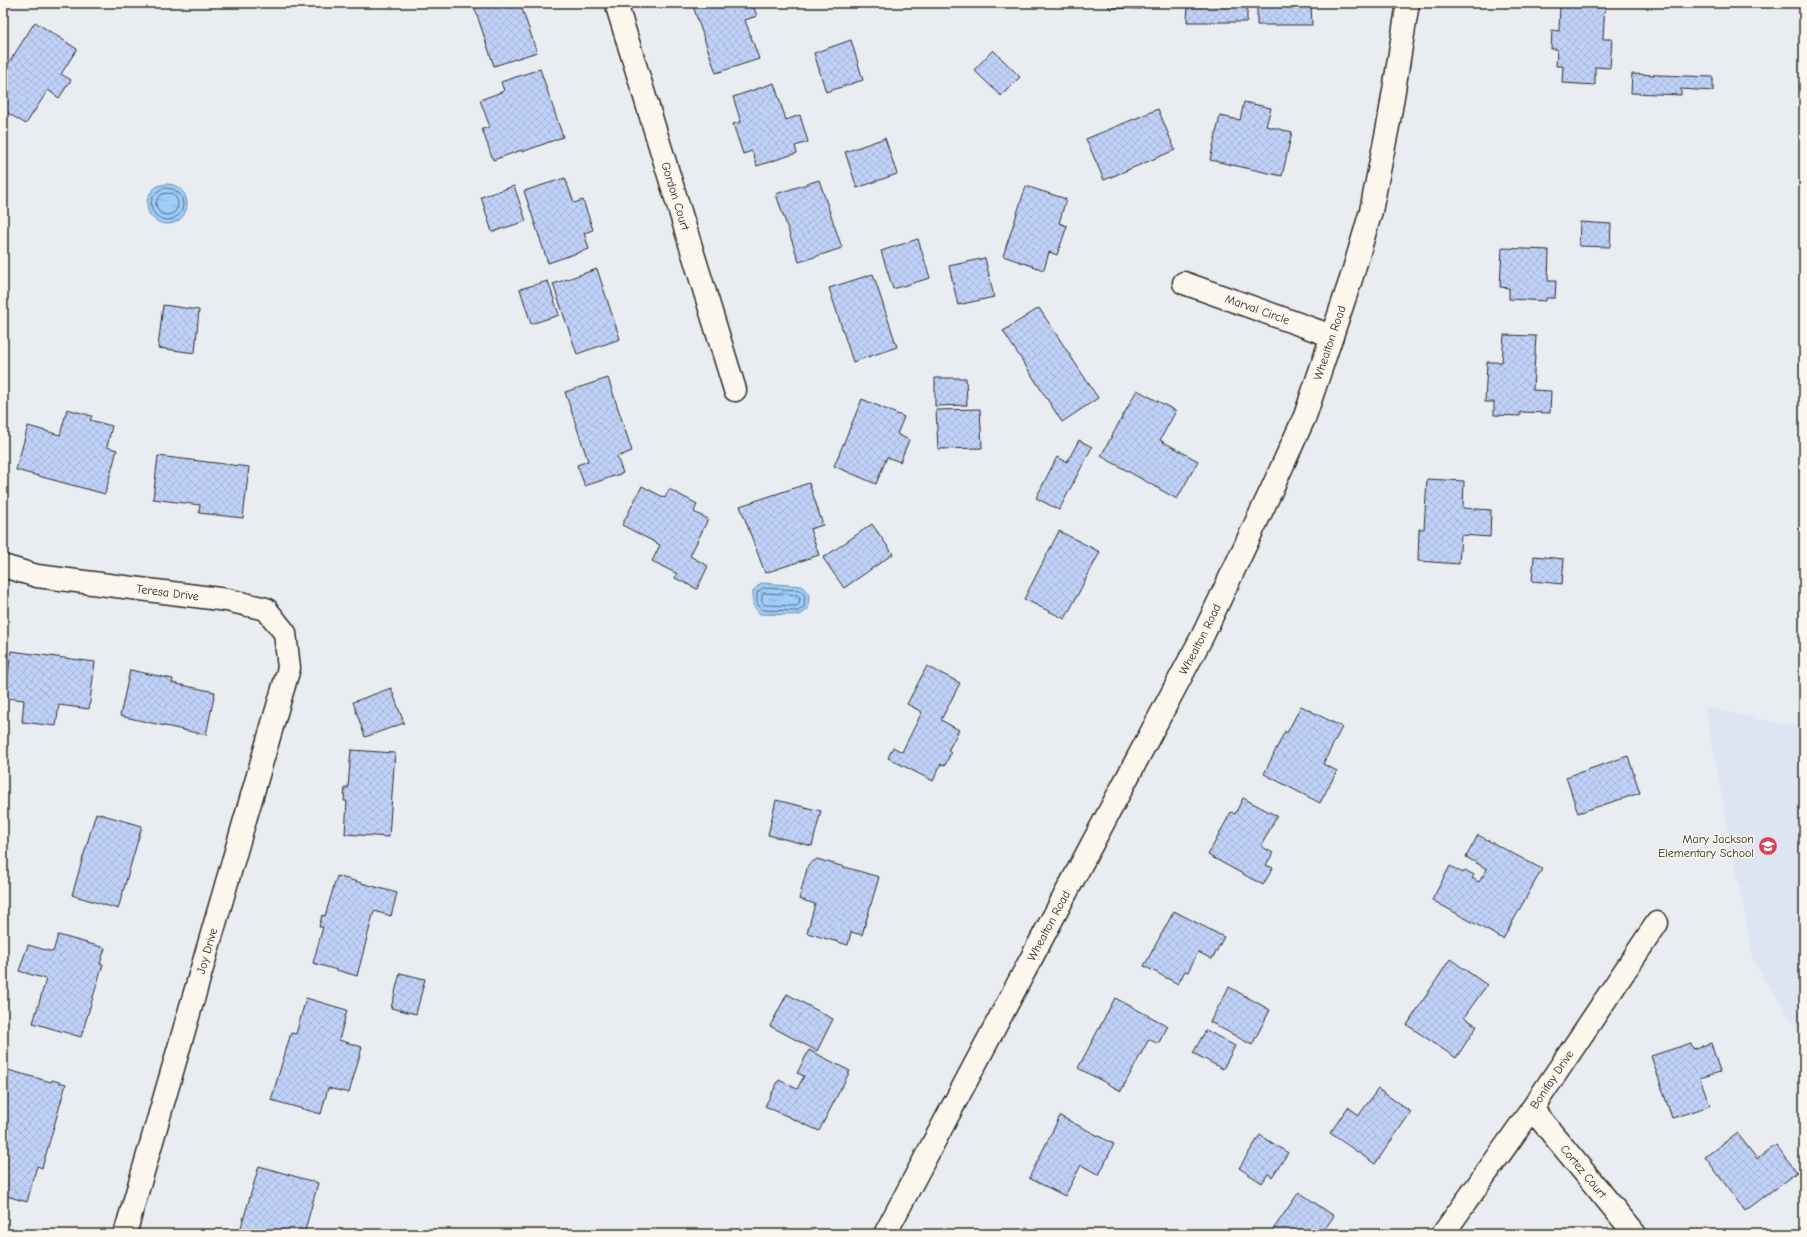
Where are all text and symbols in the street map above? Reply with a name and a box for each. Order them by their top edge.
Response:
street label: Gordon Court [658,160,693,233]
street label: Marval Circle [1223,291,1292,327]
street label: Whealton Road [1311,304,1349,382]
street label: Teresa Drive [135,582,200,603]
street label: Whealton Road [1176,602,1224,677]
place label: Mary Jackson Elementary School [1658,832,1754,860]
school or university icon: Mary Jackson Elementary School [1757,835,1779,857]
street label: Whealton Road [1024,888,1073,963]
street label: Joy Drive [194,926,220,976]
street label: Bonifay Drive [1527,1047,1577,1112]
street label: Cortez Court [1557,1142,1610,1201]

